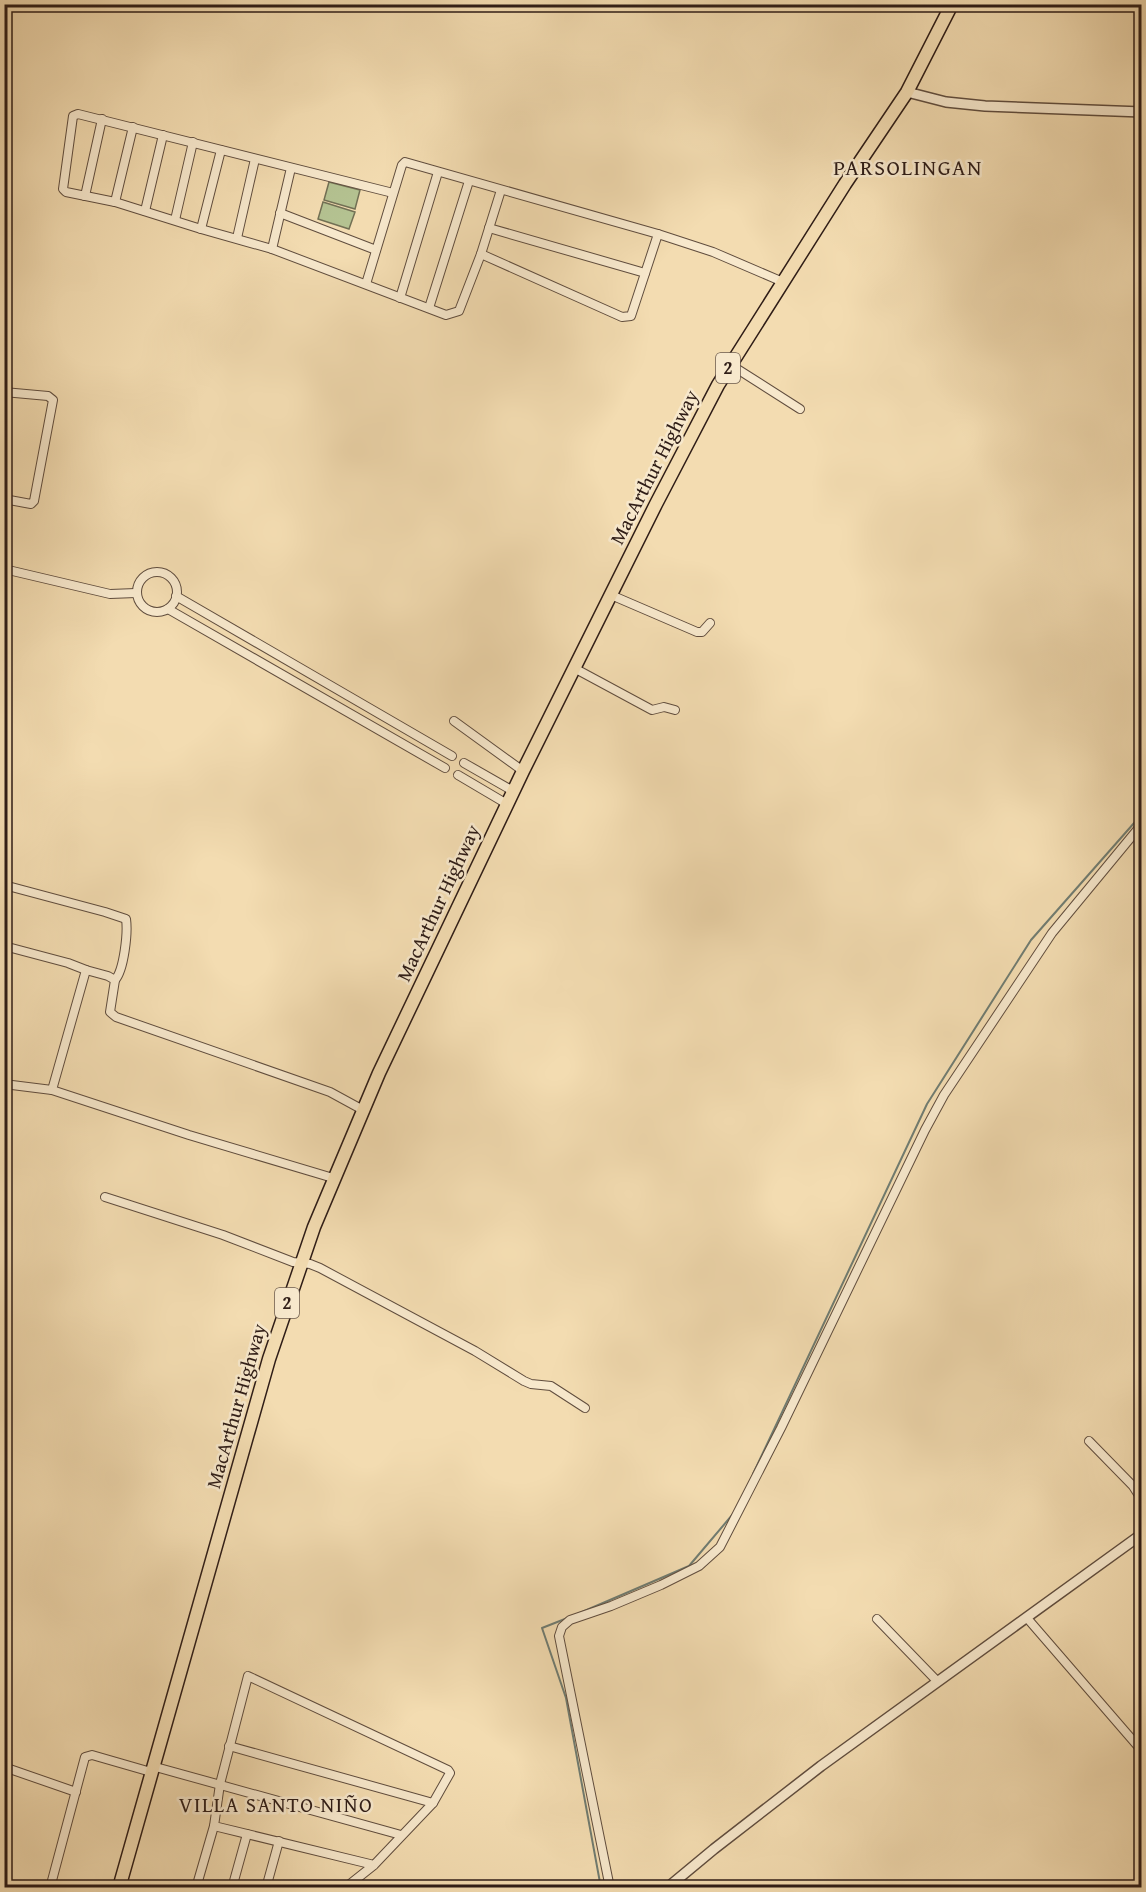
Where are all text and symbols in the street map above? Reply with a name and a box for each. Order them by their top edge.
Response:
district label: PARSOLINGAN [833,151,983,183]
road number: 2 [716,353,740,383]
street label: MacArthur Highway [602,384,705,549]
street label: MacArthur Highway [388,819,487,986]
road number: 2 [275,1288,299,1318]
street label: MacArthur Highway [198,1320,273,1492]
district label: VILLA SANTO NIÑO [179,1789,373,1820]

